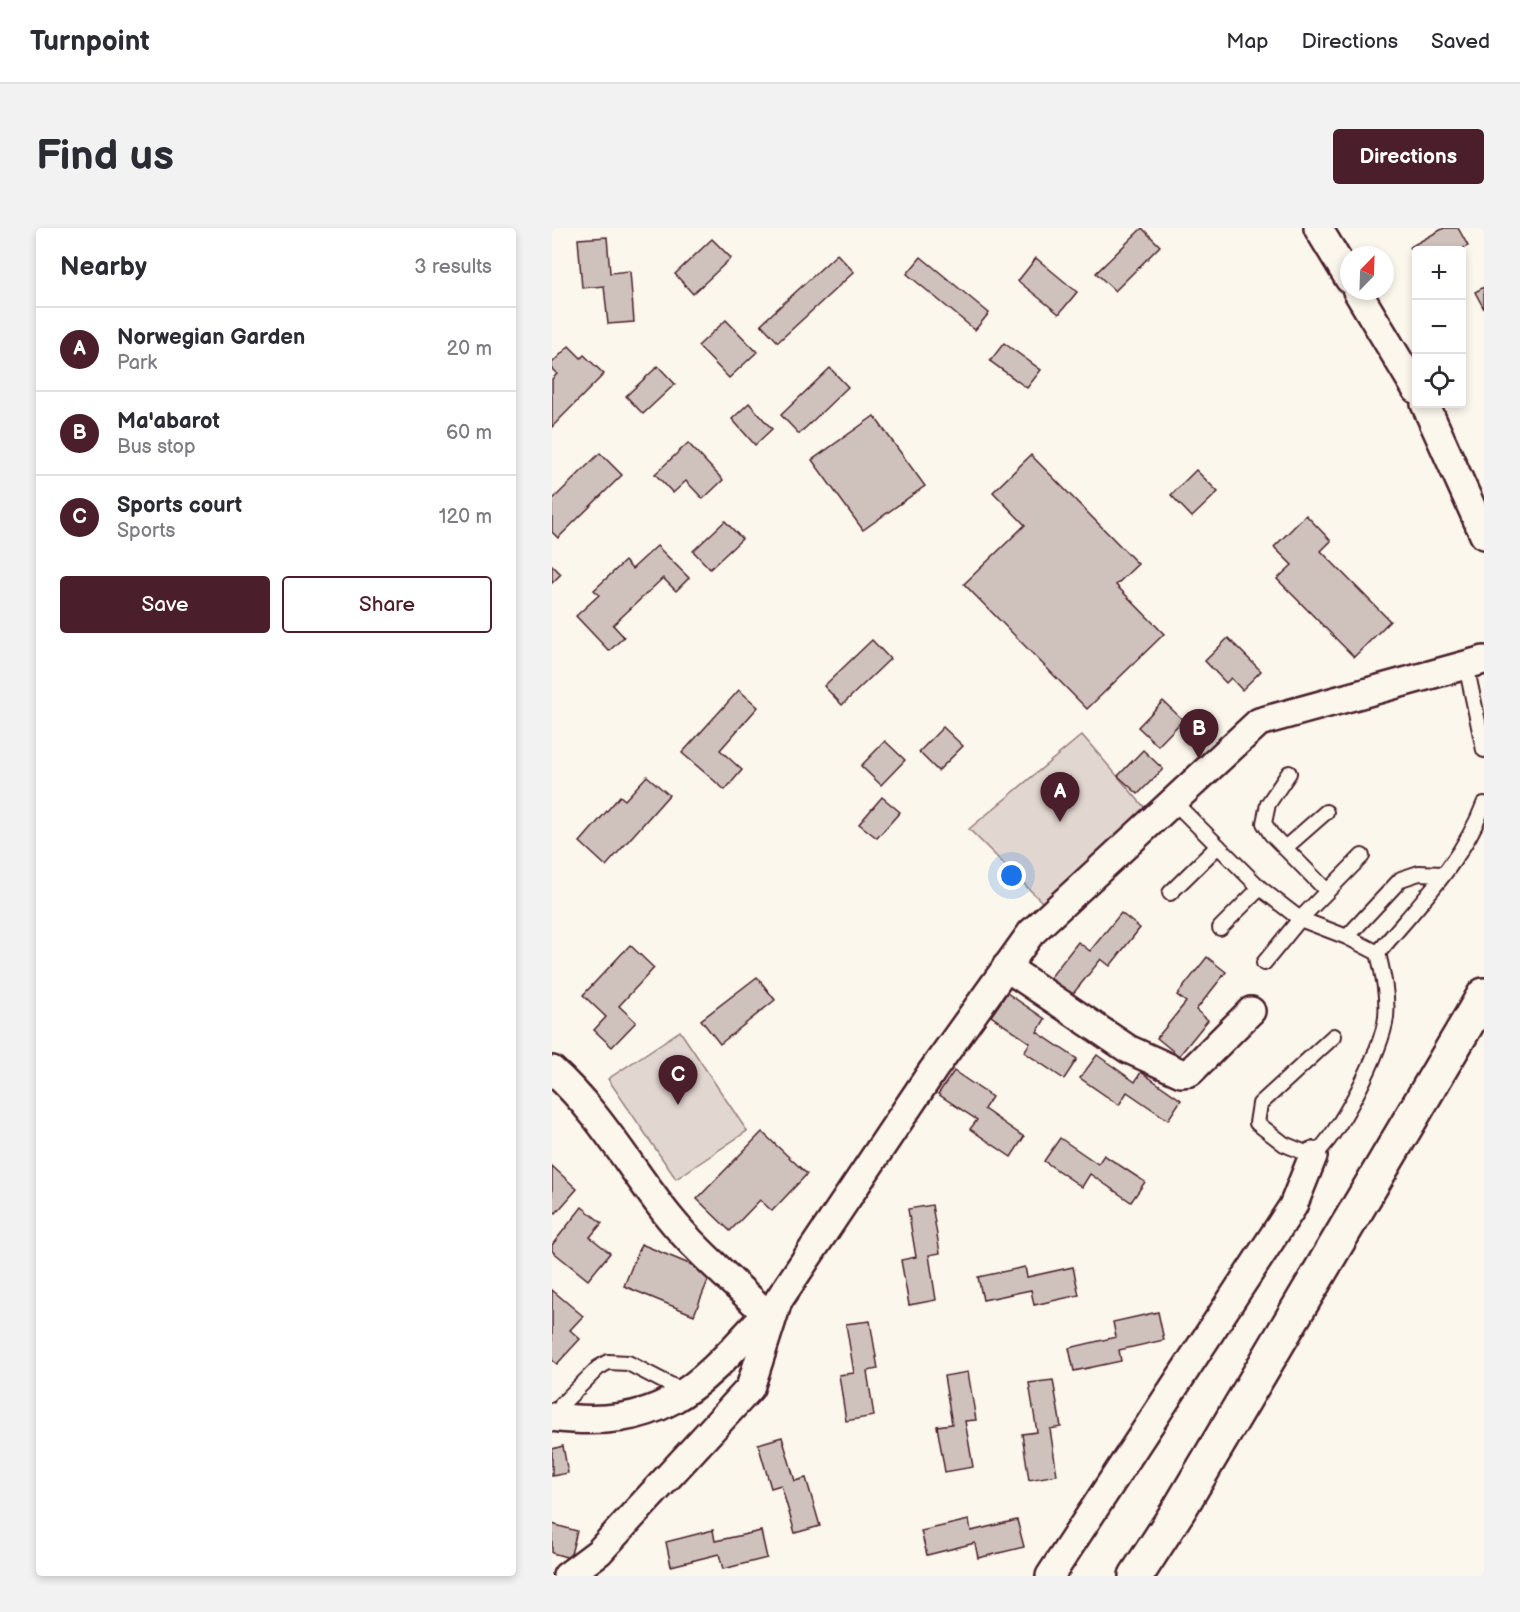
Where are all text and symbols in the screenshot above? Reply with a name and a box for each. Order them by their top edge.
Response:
text: Turnpoint [30,25,150,58]
text: Map [1226,29,1269,54]
text: Directions [1302,29,1398,54]
text: Saved [1431,29,1490,54]
button: Directions [1333,129,1484,184]
text: Find us [36,131,174,182]
north arrow [1340,246,1394,300]
map controls [1412,246,1466,408]
button: + [1412,246,1466,300]
text: Nearby [60,252,147,283]
text: 3 results [414,255,492,279]
button: − [1412,300,1466,354]
text: Norwegian Garden [117,324,305,351]
text: A [73,337,86,361]
text: 20 m [447,337,492,361]
text: Park [117,351,157,375]
button: locate [1412,354,1466,408]
text: Ma'abarot [117,408,220,435]
text: B [72,421,87,445]
text: 60 m [446,421,492,445]
text: Bus stop [117,435,196,459]
text: Sports court [117,492,242,519]
text: C [72,505,87,529]
text: 120 m [439,505,492,529]
text: Sports [117,519,175,543]
button: Save [60,576,270,633]
button: Share [282,576,492,633]
pin: B [1180,710,1218,759]
pin: A [1040,772,1080,822]
your location [997,861,1026,890]
pin: C [658,1056,698,1105]

